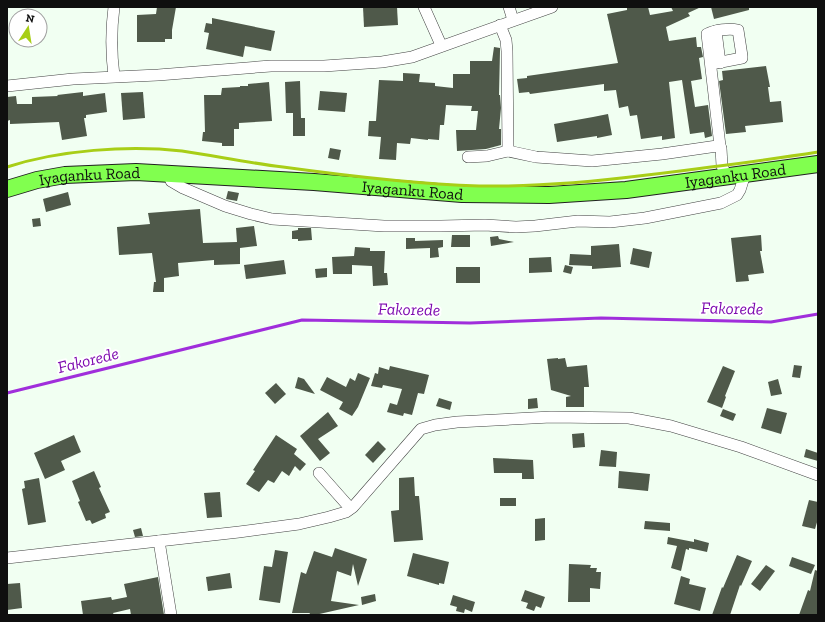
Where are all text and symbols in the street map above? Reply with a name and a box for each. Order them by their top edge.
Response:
north arrow [8,8,48,48]
text: N [25,11,36,26]
street label: Iyaganku Road [684,159,787,191]
street label: Iyaganku Road [37,162,141,189]
street label: Iyaganku Road [361,176,464,204]
water label: Fakorede [701,297,763,319]
water label: Fakorede [378,298,440,320]
water label: Fakorede [55,343,121,377]

